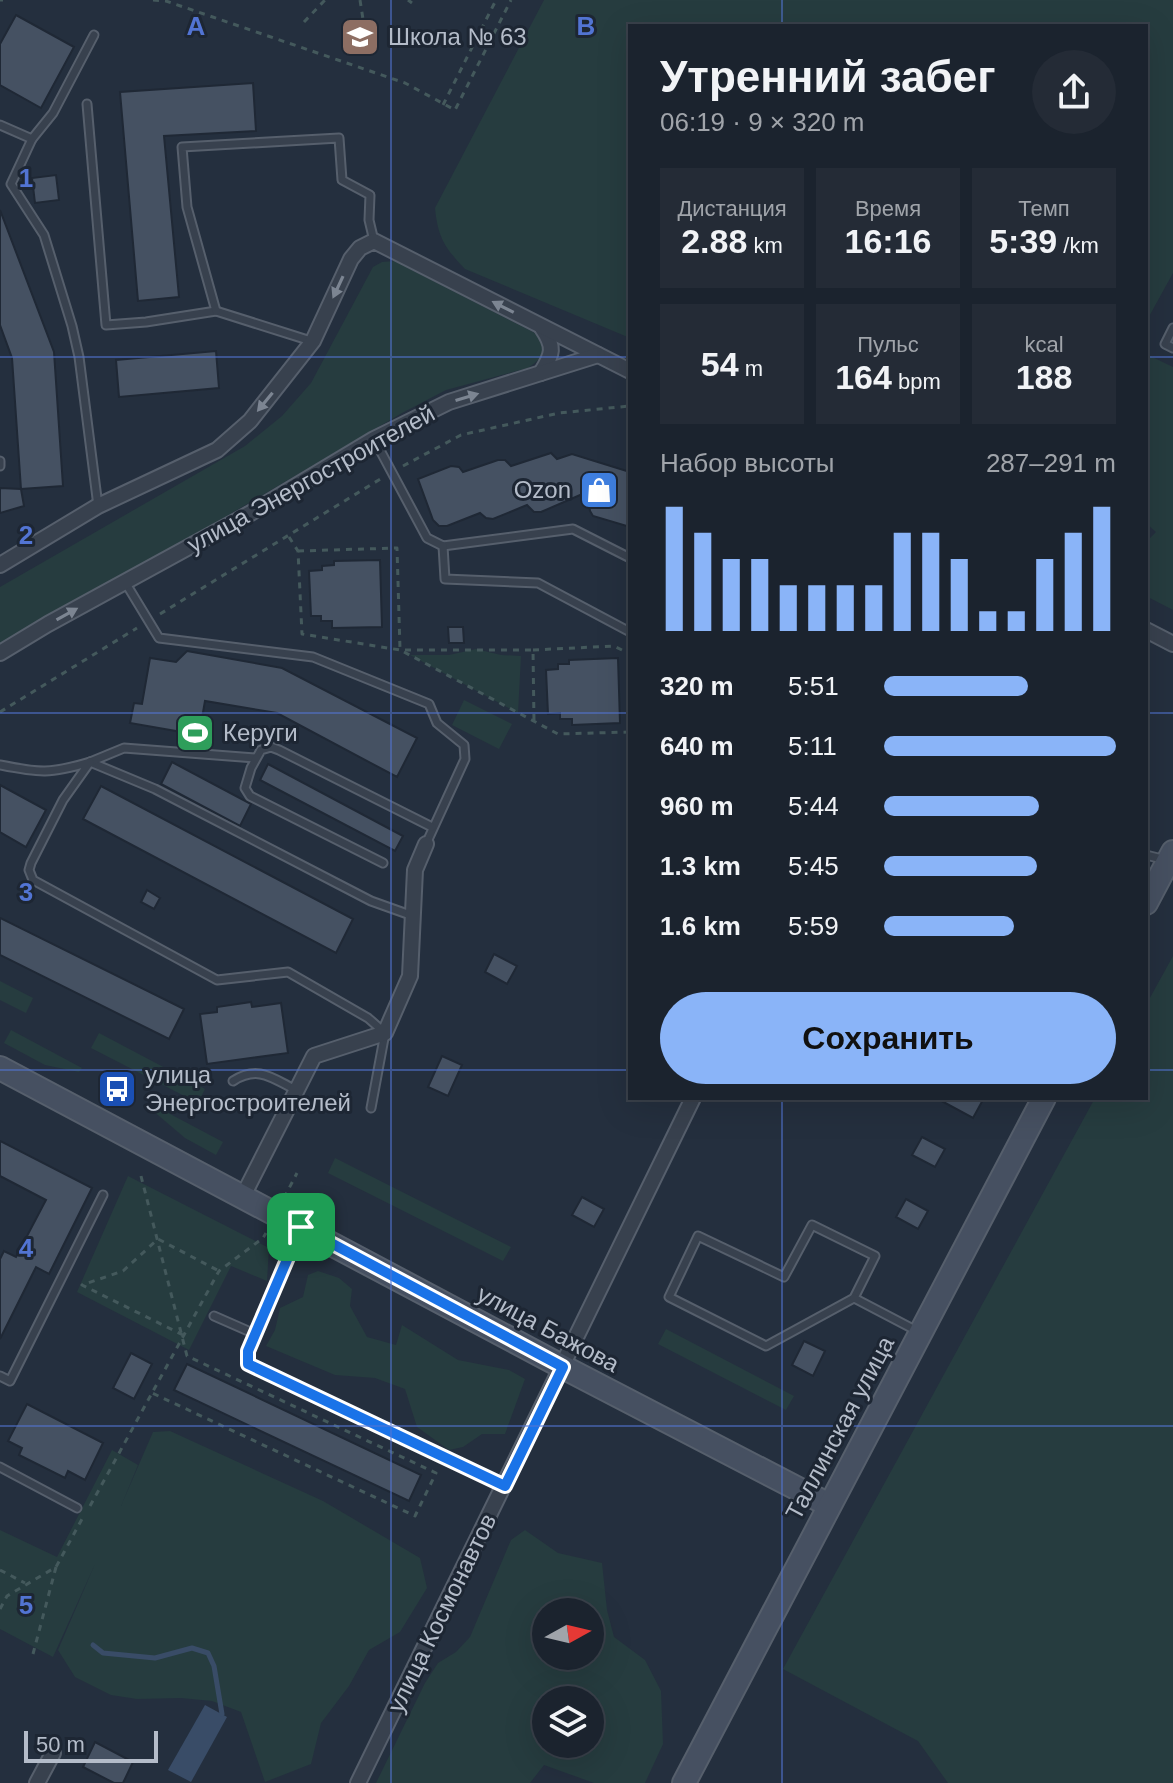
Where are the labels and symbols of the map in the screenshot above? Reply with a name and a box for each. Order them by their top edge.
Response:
text: A [187,11,206,41]
text: B [577,11,595,41]
school or university icon: Школа № 63 [339,16,381,58]
place label: Школа № 63 [388,23,527,50]
text: 1 [19,163,33,193]
one-way arrow [331,275,345,299]
one-way arrow [492,301,515,314]
one-way arrow [456,390,480,402]
one-way arrow [257,392,273,412]
street label: улица Энергостроителей [182,399,439,558]
shop icon: Ozon [578,469,620,511]
place label: Ozon [514,476,571,503]
text: 2 [19,520,33,550]
one-way arrow [56,607,78,621]
sports icon: Керуги [174,712,216,754]
place label: Керуги [223,719,298,746]
text: 3 [19,877,33,907]
place label: улица Энергостроителей [145,1061,351,1116]
bus stop icon: улица Энергостроителей [96,1068,138,1110]
pin [267,1193,335,1261]
text: 4 [19,1233,34,1263]
street label: улица Бажова [473,1280,624,1378]
street label: Таллинская улица [780,1331,900,1524]
street label: улица Космонавтов [382,1509,501,1716]
text: 5 [19,1590,33,1620]
north arrow [532,1598,604,1670]
scale bar [24,1727,158,1763]

